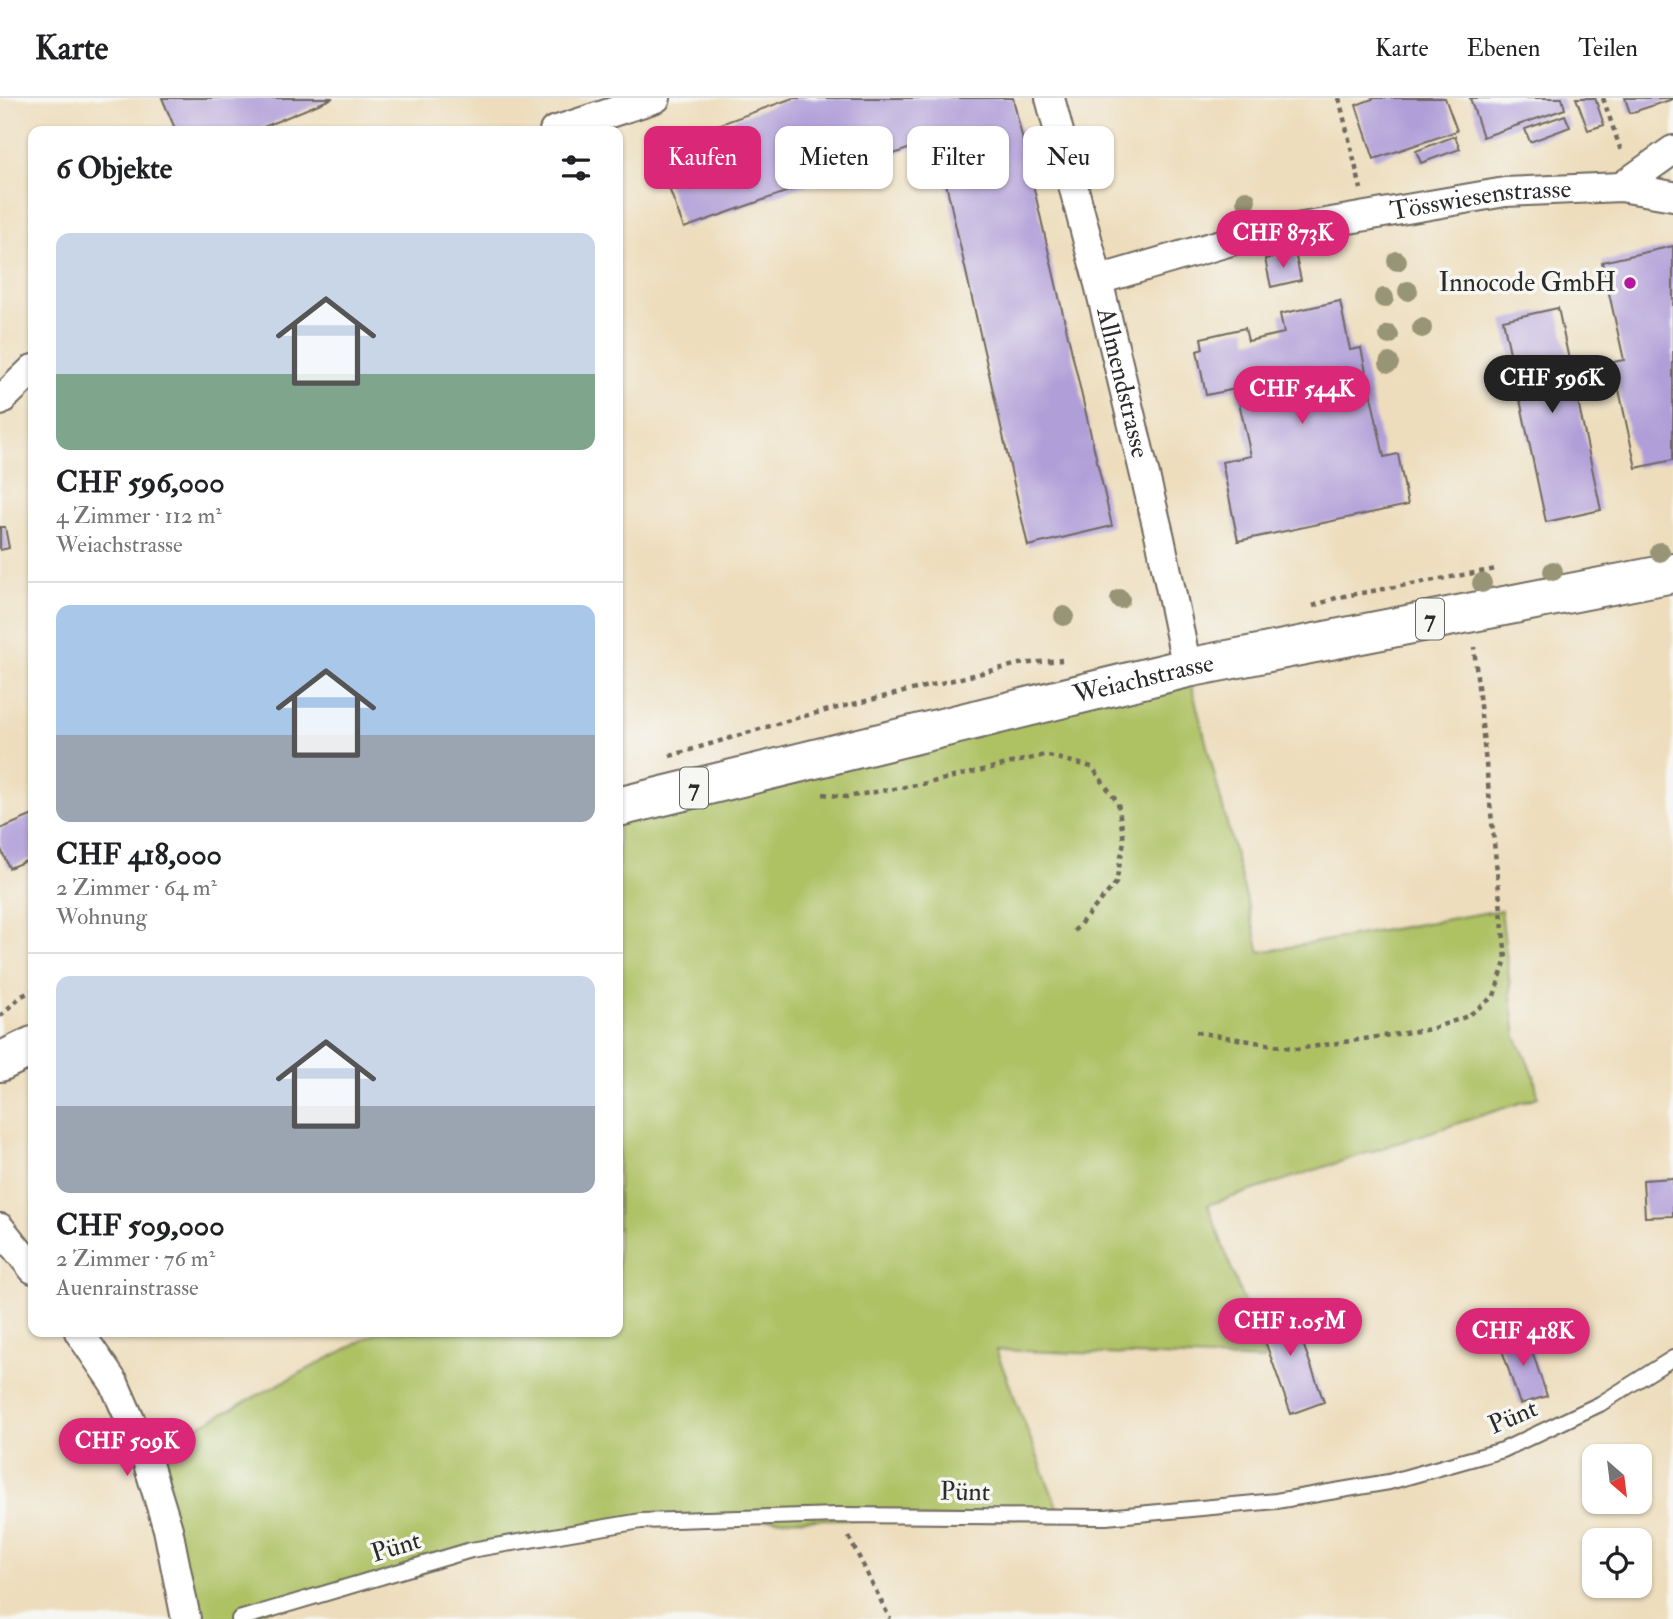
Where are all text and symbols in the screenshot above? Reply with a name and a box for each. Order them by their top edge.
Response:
text: Karte [35,28,108,69]
text: Karte [1375,33,1428,64]
text: Ebenen [1466,33,1540,64]
text: Teilen [1578,33,1638,64]
chip: Kaufen [644,126,761,189]
chip: Mieten [775,126,893,189]
chip: Filter [907,126,1009,189]
chip: Neu [1023,126,1114,189]
icon: filters [557,149,595,187]
text: 6 Objekte [56,150,172,187]
street label: Tösswiesenstrasse [1388,173,1572,228]
pin: CHF 873K [1211,211,1355,270]
text: CHF 873K [1232,218,1334,247]
place label: Innocode GmbH [1439,267,1616,299]
marker: Innocode GmbH [1622,275,1638,291]
icon: home [263,278,389,404]
street label: Allmendstrasse [1089,304,1156,461]
pin: CHF 596K [1480,356,1624,415]
text: CHF 596K [1500,363,1604,392]
pin: CHF 544K [1230,366,1374,426]
text: CHF 544K [1249,374,1355,403]
text: CHF 596,000 [56,464,225,501]
text: 4 Zimmer · 112 m² [56,501,222,530]
text: Weiachstrasse [56,530,183,559]
road number: 7 [1416,598,1444,640]
street label: Weiachstrasse [1069,647,1217,711]
icon: home [263,650,389,776]
road number: 7 [680,768,708,808]
text: CHF 418,000 [56,836,222,873]
text: 2 Zimmer · 64 m² [56,873,217,902]
text: Wohnung [56,902,147,931]
icon: home [263,1021,389,1147]
text: CHF 509,000 [56,1207,225,1244]
text: 2 Zimmer · 76 m² [56,1244,215,1273]
text: Auenrainstrasse [56,1273,199,1302]
pin: CHF 1.05M [1210,1298,1370,1358]
text: CHF 1.05M [1234,1306,1346,1335]
pin: CHF 418K [1451,1308,1595,1368]
text: CHF 418K [1472,1316,1574,1345]
street label: Pünt [1484,1392,1542,1442]
pin: CHF 509K [55,1418,199,1478]
text: CHF 509K [75,1426,179,1455]
north arrow [1582,1444,1652,1514]
map controls [1582,1444,1652,1598]
street label: Pünt [940,1476,990,1508]
street label: Pünt [367,1524,425,1570]
button: locate [1582,1528,1652,1598]

